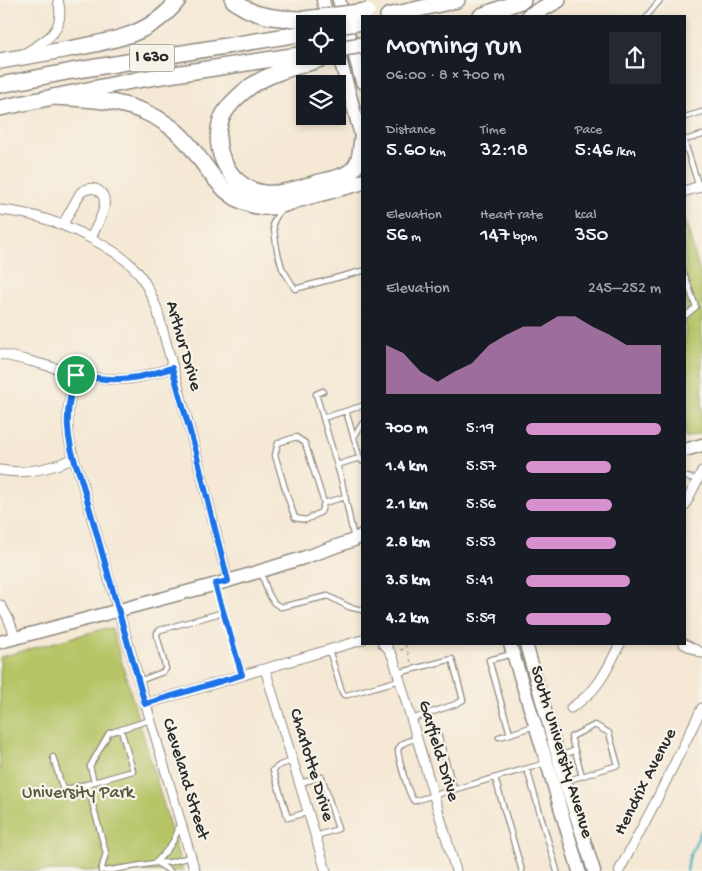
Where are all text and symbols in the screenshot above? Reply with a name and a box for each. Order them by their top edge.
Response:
map controls [296,15,346,125]
button: locate [296,15,346,65]
text: Morning run [386,31,521,64]
button: share [609,32,661,84]
road number: I 630 [130,44,174,72]
text: 06:00 · 8 × 700 m [386,67,505,86]
button: layers [296,75,346,125]
text: Distance [386,122,435,139]
text: Time [480,122,506,139]
text: Pace [575,122,602,139]
text: 5.60 [386,139,426,164]
text: 32:18 [480,139,528,164]
text: 5:46 [575,139,613,164]
text: km [426,144,446,161]
text: /km [613,144,636,161]
text: Elevation [386,207,442,224]
text: Heart rate [480,207,543,224]
text: kcal [575,207,597,224]
text: 56 [386,224,408,249]
text: 147 [480,224,510,249]
text: 350 [575,224,609,249]
text: m [408,229,421,246]
text: bpm [510,229,537,246]
text: Elevation [386,280,450,299]
text: 245–252 m [588,280,661,299]
street label: Arthur Drive [160,299,206,394]
pin [55,354,97,396]
icon: arrive [62,361,90,389]
text: 700 m [386,420,428,439]
text: 5:19 [466,420,494,439]
text: 1.4 km [386,458,427,477]
text: 5:57 [466,458,496,477]
text: 2.1 km [386,496,428,515]
text: 5:56 [466,496,496,515]
text: 2.8 km [386,534,430,553]
text: 5:53 [466,534,496,553]
text: 3.5 km [386,572,430,591]
text: 5:41 [466,572,493,591]
text: 4.2 km [386,610,429,629]
text: 5:59 [466,610,496,629]
street label: South University Avenue [525,663,597,841]
street label: Garfield Drive [413,698,464,805]
street label: Charlotte Drive [284,706,338,824]
street label: Cleveland Street [157,716,214,844]
street label: Hendrix Avenue [610,725,682,839]
park label: University Park [22,783,136,804]

